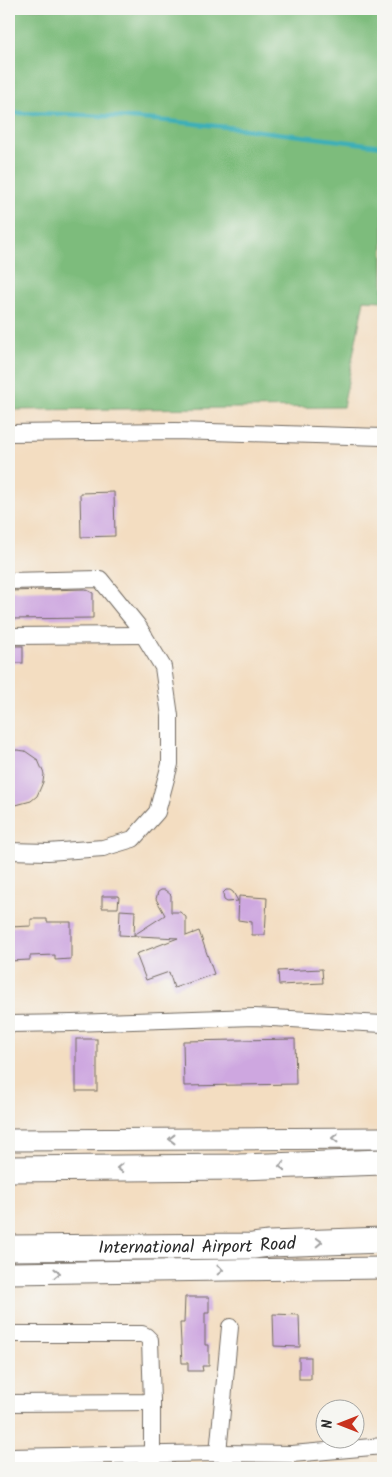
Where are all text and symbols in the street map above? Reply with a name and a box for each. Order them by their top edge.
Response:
one-way arrow [330,1133,338,1143]
one-way arrow [168,1134,176,1144]
one-way arrow [278,1160,286,1171]
one-way arrow [116,1163,124,1174]
street label: International Airport Road [98,1230,297,1263]
one-way arrow [316,1237,323,1247]
one-way arrow [216,1264,224,1275]
one-way arrow [54,1267,62,1278]
north arrow [314,1400,364,1450]
text: N [317,1419,339,1428]

